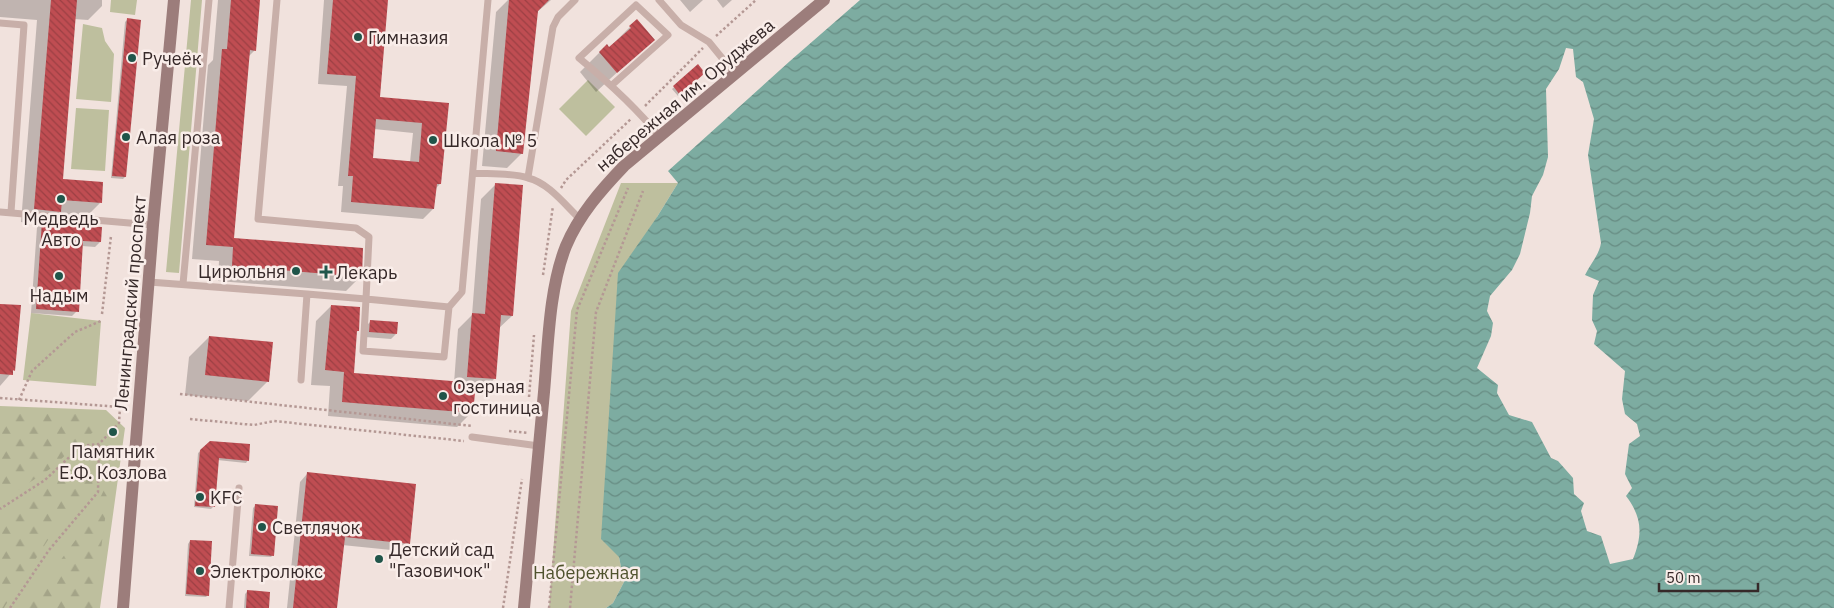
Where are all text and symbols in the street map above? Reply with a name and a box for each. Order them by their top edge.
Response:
street label: набережная им. Оруджева [591,13,779,176]
place label: Гимназия [368,26,448,49]
marker: Гимназия [352,31,364,43]
place label: Ручеёк [142,47,202,70]
marker: Ручеёк [126,52,138,64]
place label: Алая роза [136,126,221,149]
place label: Школа № 5 [443,129,537,152]
marker: Алая роза [120,131,132,143]
marker: Школа № 5 [427,134,439,146]
marker: Медведь Авто [55,193,67,205]
street label: Ленинградский проспект [109,194,151,412]
place label: Медведь Авто [23,207,99,251]
place label: Цирюльня [198,260,286,283]
place label: Лекарь [336,261,397,284]
marker: Цирюльня [290,265,302,277]
marker: Лекарь [320,266,332,278]
marker: Надым [53,270,65,282]
place label: Надым [29,284,89,307]
place label: Озерная гостиница [453,375,541,419]
marker: Озерная гостиница [437,390,449,402]
marker: Памятник Е.Ф. Козлова [107,426,119,438]
place label: Памятник Е.Ф. Козлова [59,440,167,484]
place label: KFC [210,486,242,509]
marker: KFC [194,491,206,503]
place label: Светлячок [272,516,360,539]
marker: Светлячок [256,521,268,533]
place label: Детский сад "Газовичок" [389,538,494,582]
marker: Детский сад "Газовичок" [373,553,385,565]
place label: Электролюкс [210,560,323,583]
scale bar [1659,560,1758,592]
park label: Набережная [533,561,639,584]
marker: Электролюкс [194,565,206,577]
text: 50 m [1666,568,1701,587]

